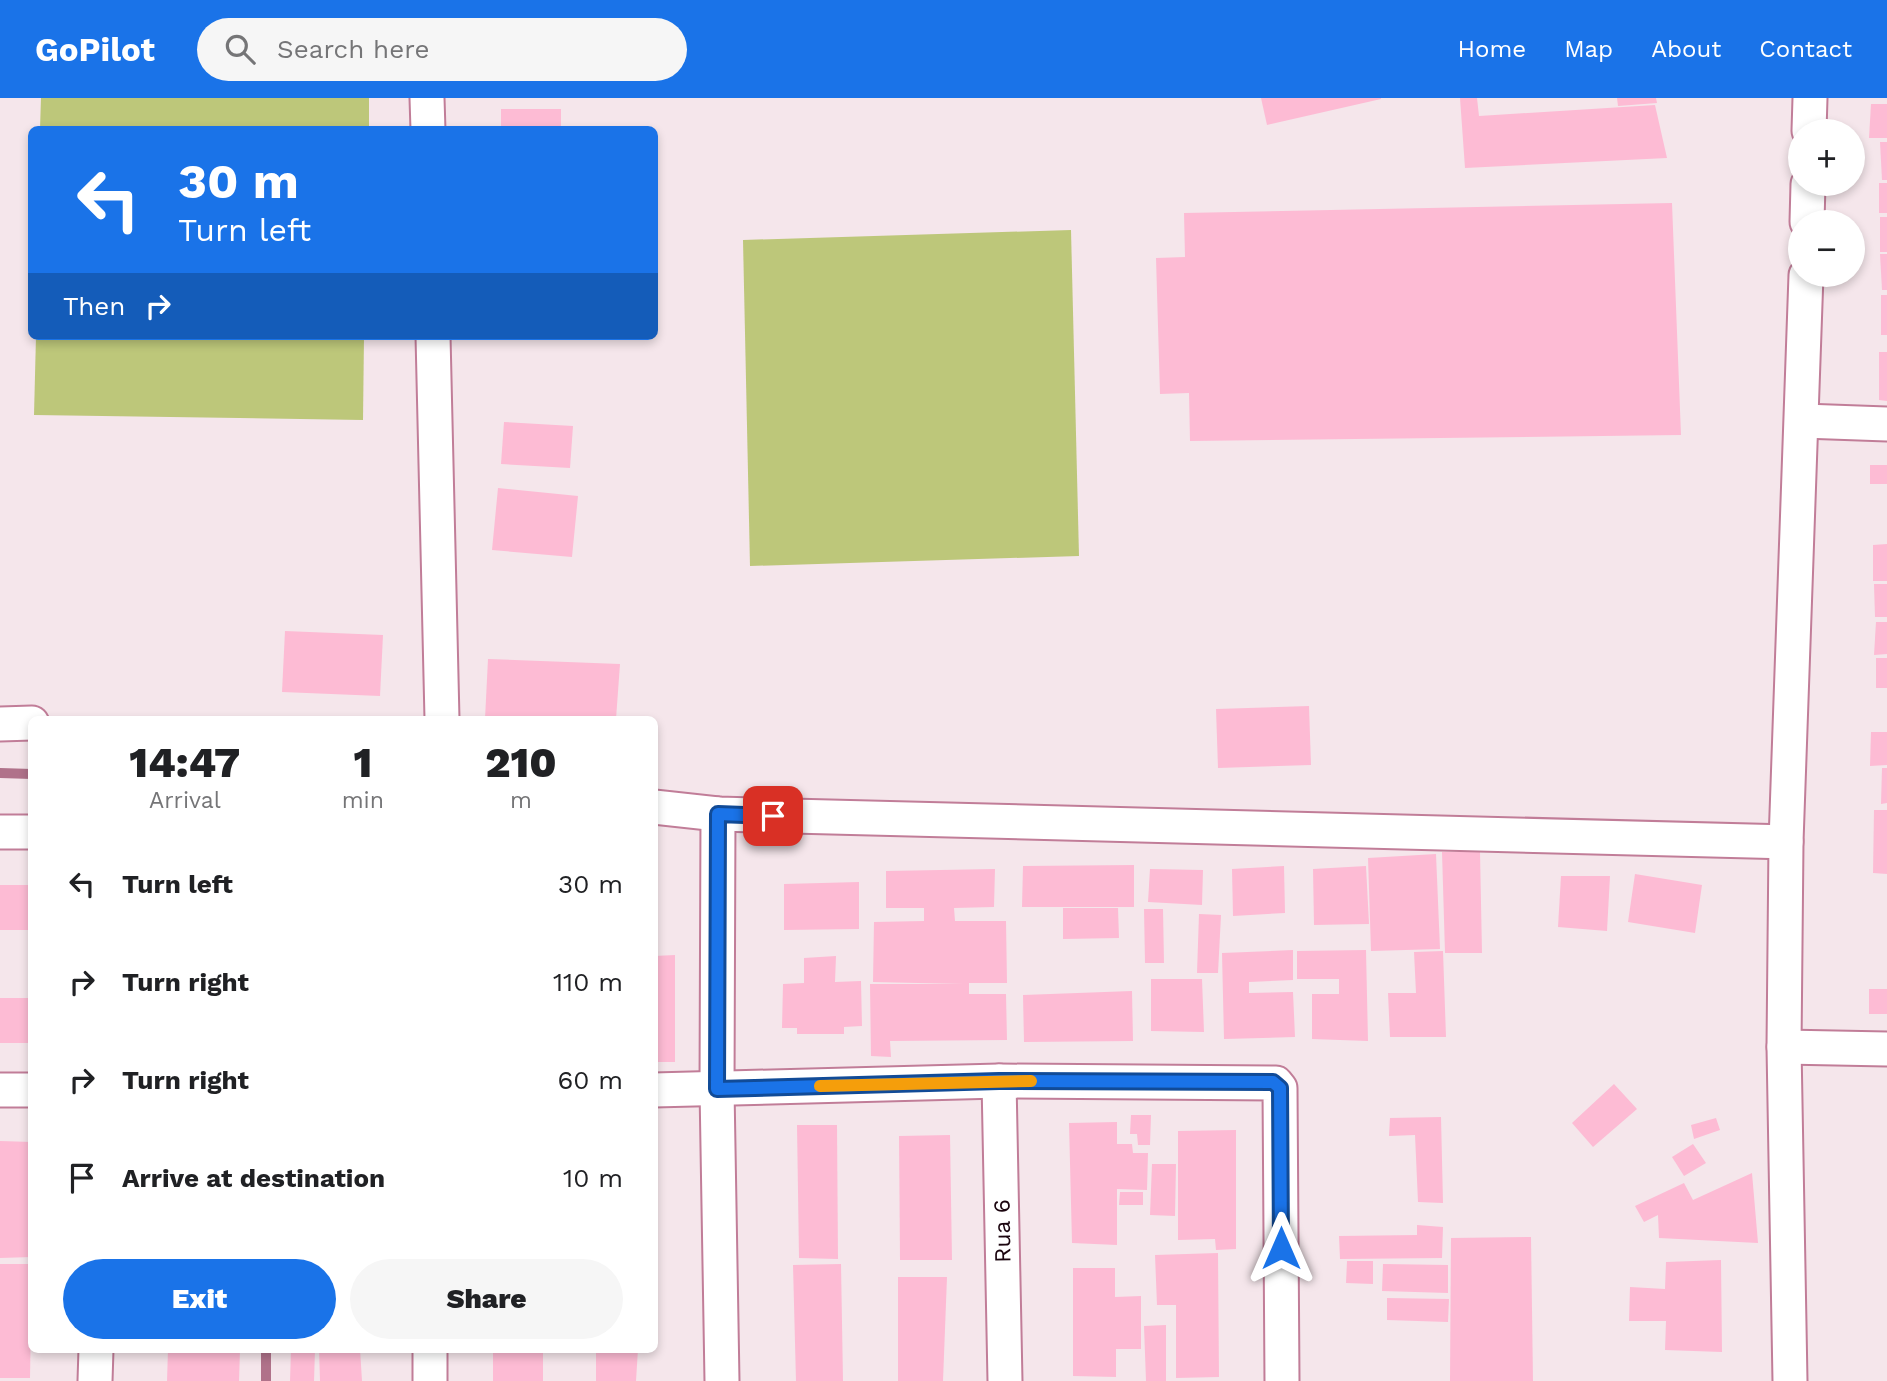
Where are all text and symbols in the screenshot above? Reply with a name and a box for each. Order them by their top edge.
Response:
search box [197,18,687,81]
text: GoPilot [35,30,155,69]
icon: search [221,30,259,68]
text: Search here [277,34,429,64]
text: Home [1458,35,1526,63]
text: Map [1564,35,1613,63]
text: About [1651,35,1721,63]
text: Contact [1759,35,1852,63]
map controls [1788,119,1865,287]
button: + [1788,119,1865,196]
text: 30 m [178,152,299,210]
icon: left [63,154,154,245]
button: − [1788,210,1865,287]
text: Turn left [178,211,311,249]
icon: right [139,287,177,325]
text: Then [63,291,125,321]
text: 14:47 [129,738,240,787]
text: 1 [353,738,372,787]
text: 210 [485,738,557,787]
pin [743,786,803,846]
text: Arrival [149,787,221,814]
text: min [342,787,384,814]
text: m [510,787,532,814]
icon: arrive [754,797,792,835]
icon: left [63,865,101,903]
text: Turn left [122,869,233,899]
text: 30 m [558,869,623,899]
icon: right [63,963,101,1001]
text: Turn right [122,967,249,997]
text: 110 m [553,967,623,997]
icon: right [63,1061,101,1099]
text: Turn right [122,1065,249,1095]
text: 60 m [557,1065,623,1095]
icon: arrive [63,1159,101,1197]
text: Arrive at destination [122,1163,385,1193]
text: 10 m [563,1163,623,1193]
street label: Rua 6 [988,1199,1017,1263]
position arrow [1244,1211,1318,1285]
button: Exit [63,1259,336,1339]
button: Share [350,1259,623,1339]

